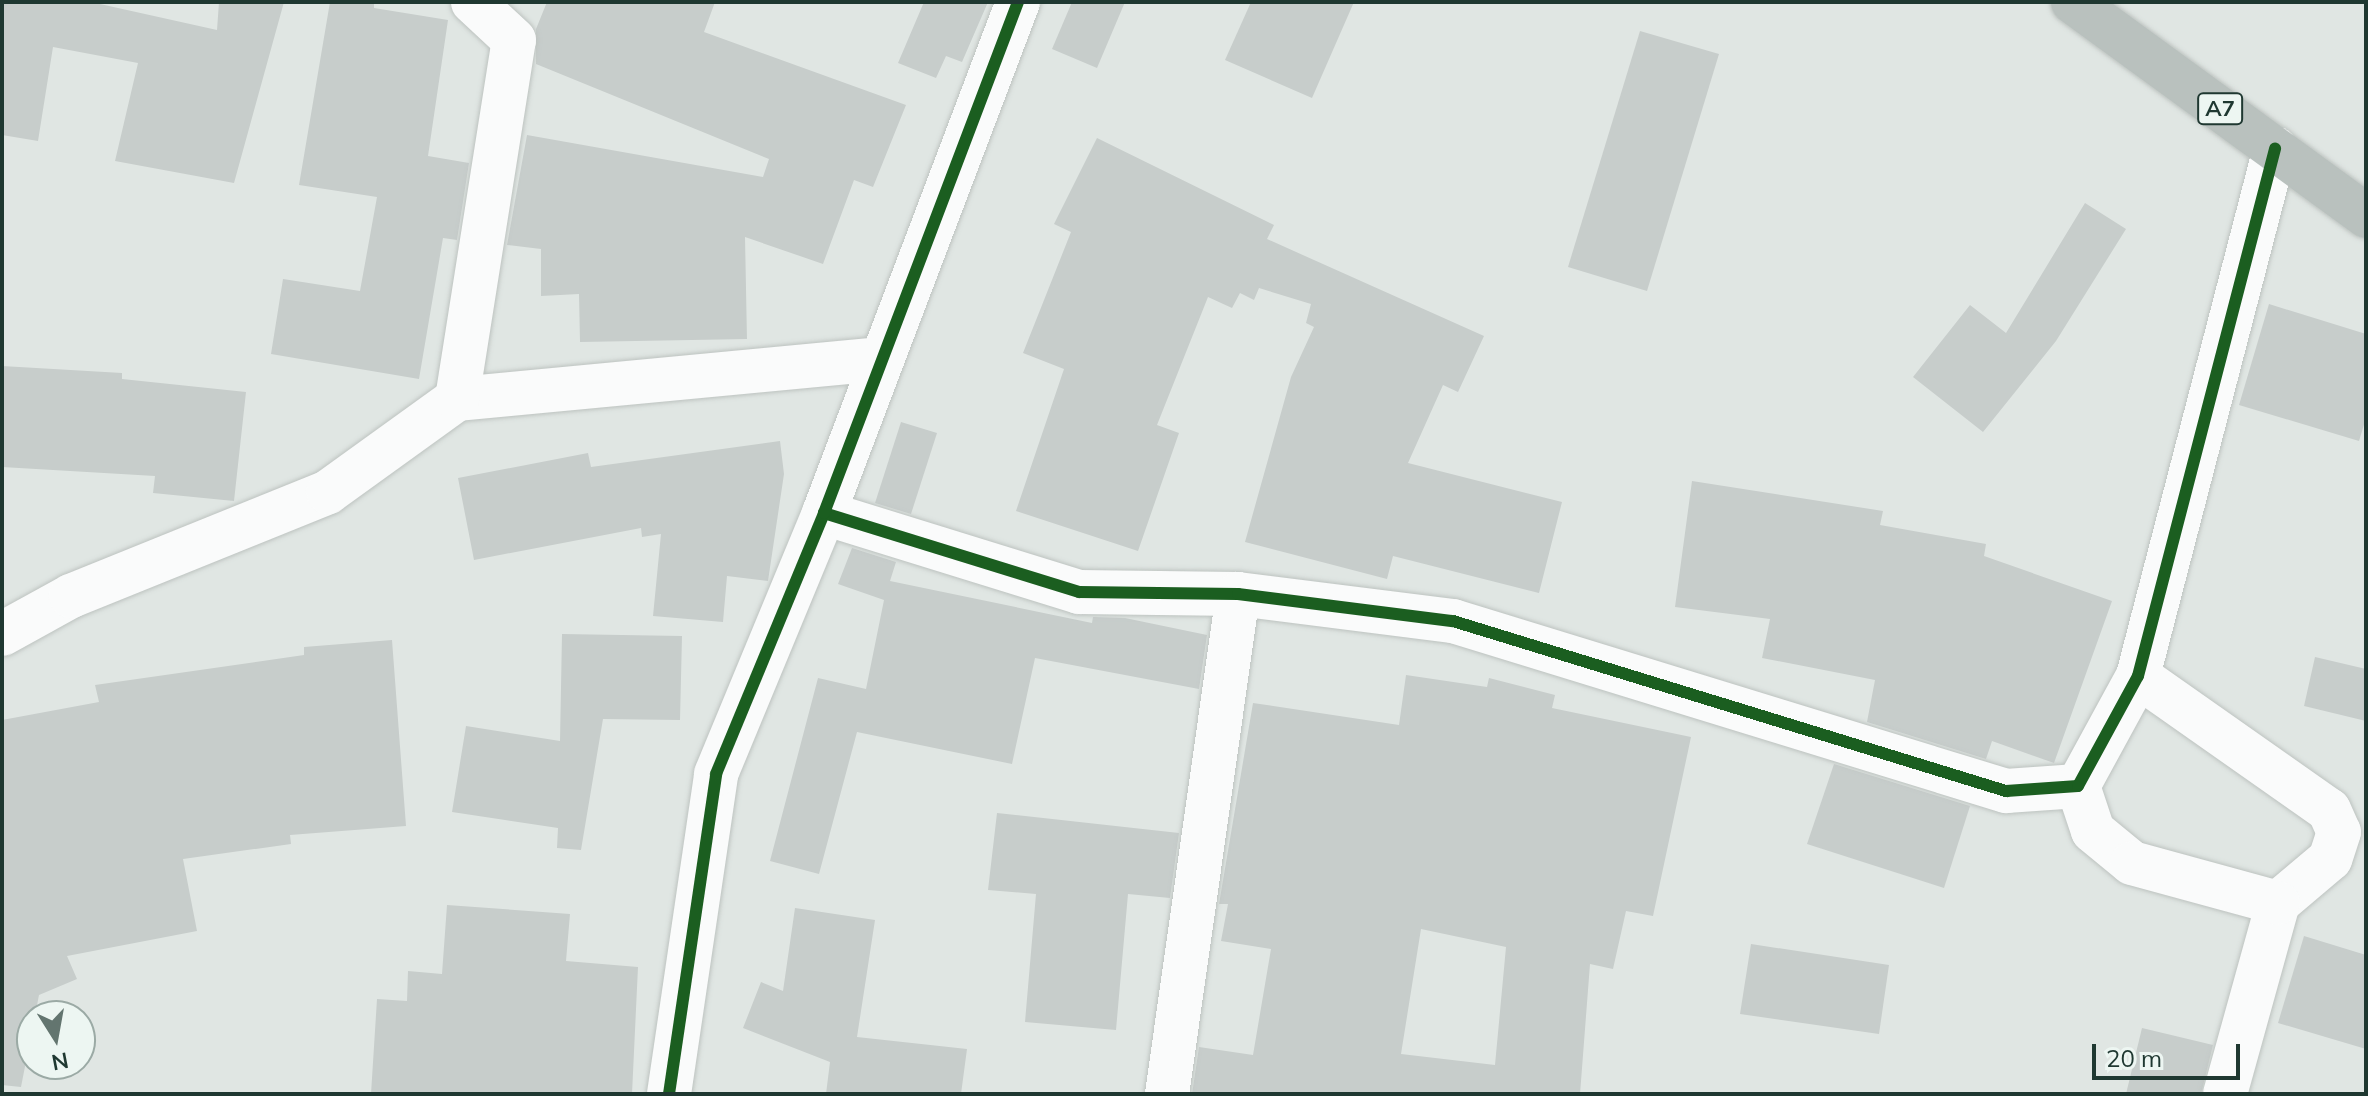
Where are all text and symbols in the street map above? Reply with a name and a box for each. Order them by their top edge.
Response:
road number: A7 [2196,91,2244,127]
north arrow [16,1000,96,1080]
scale bar [2096,1028,2244,1078]
text: 20 m [2106,1043,2162,1073]
text: N [49,1046,71,1077]

